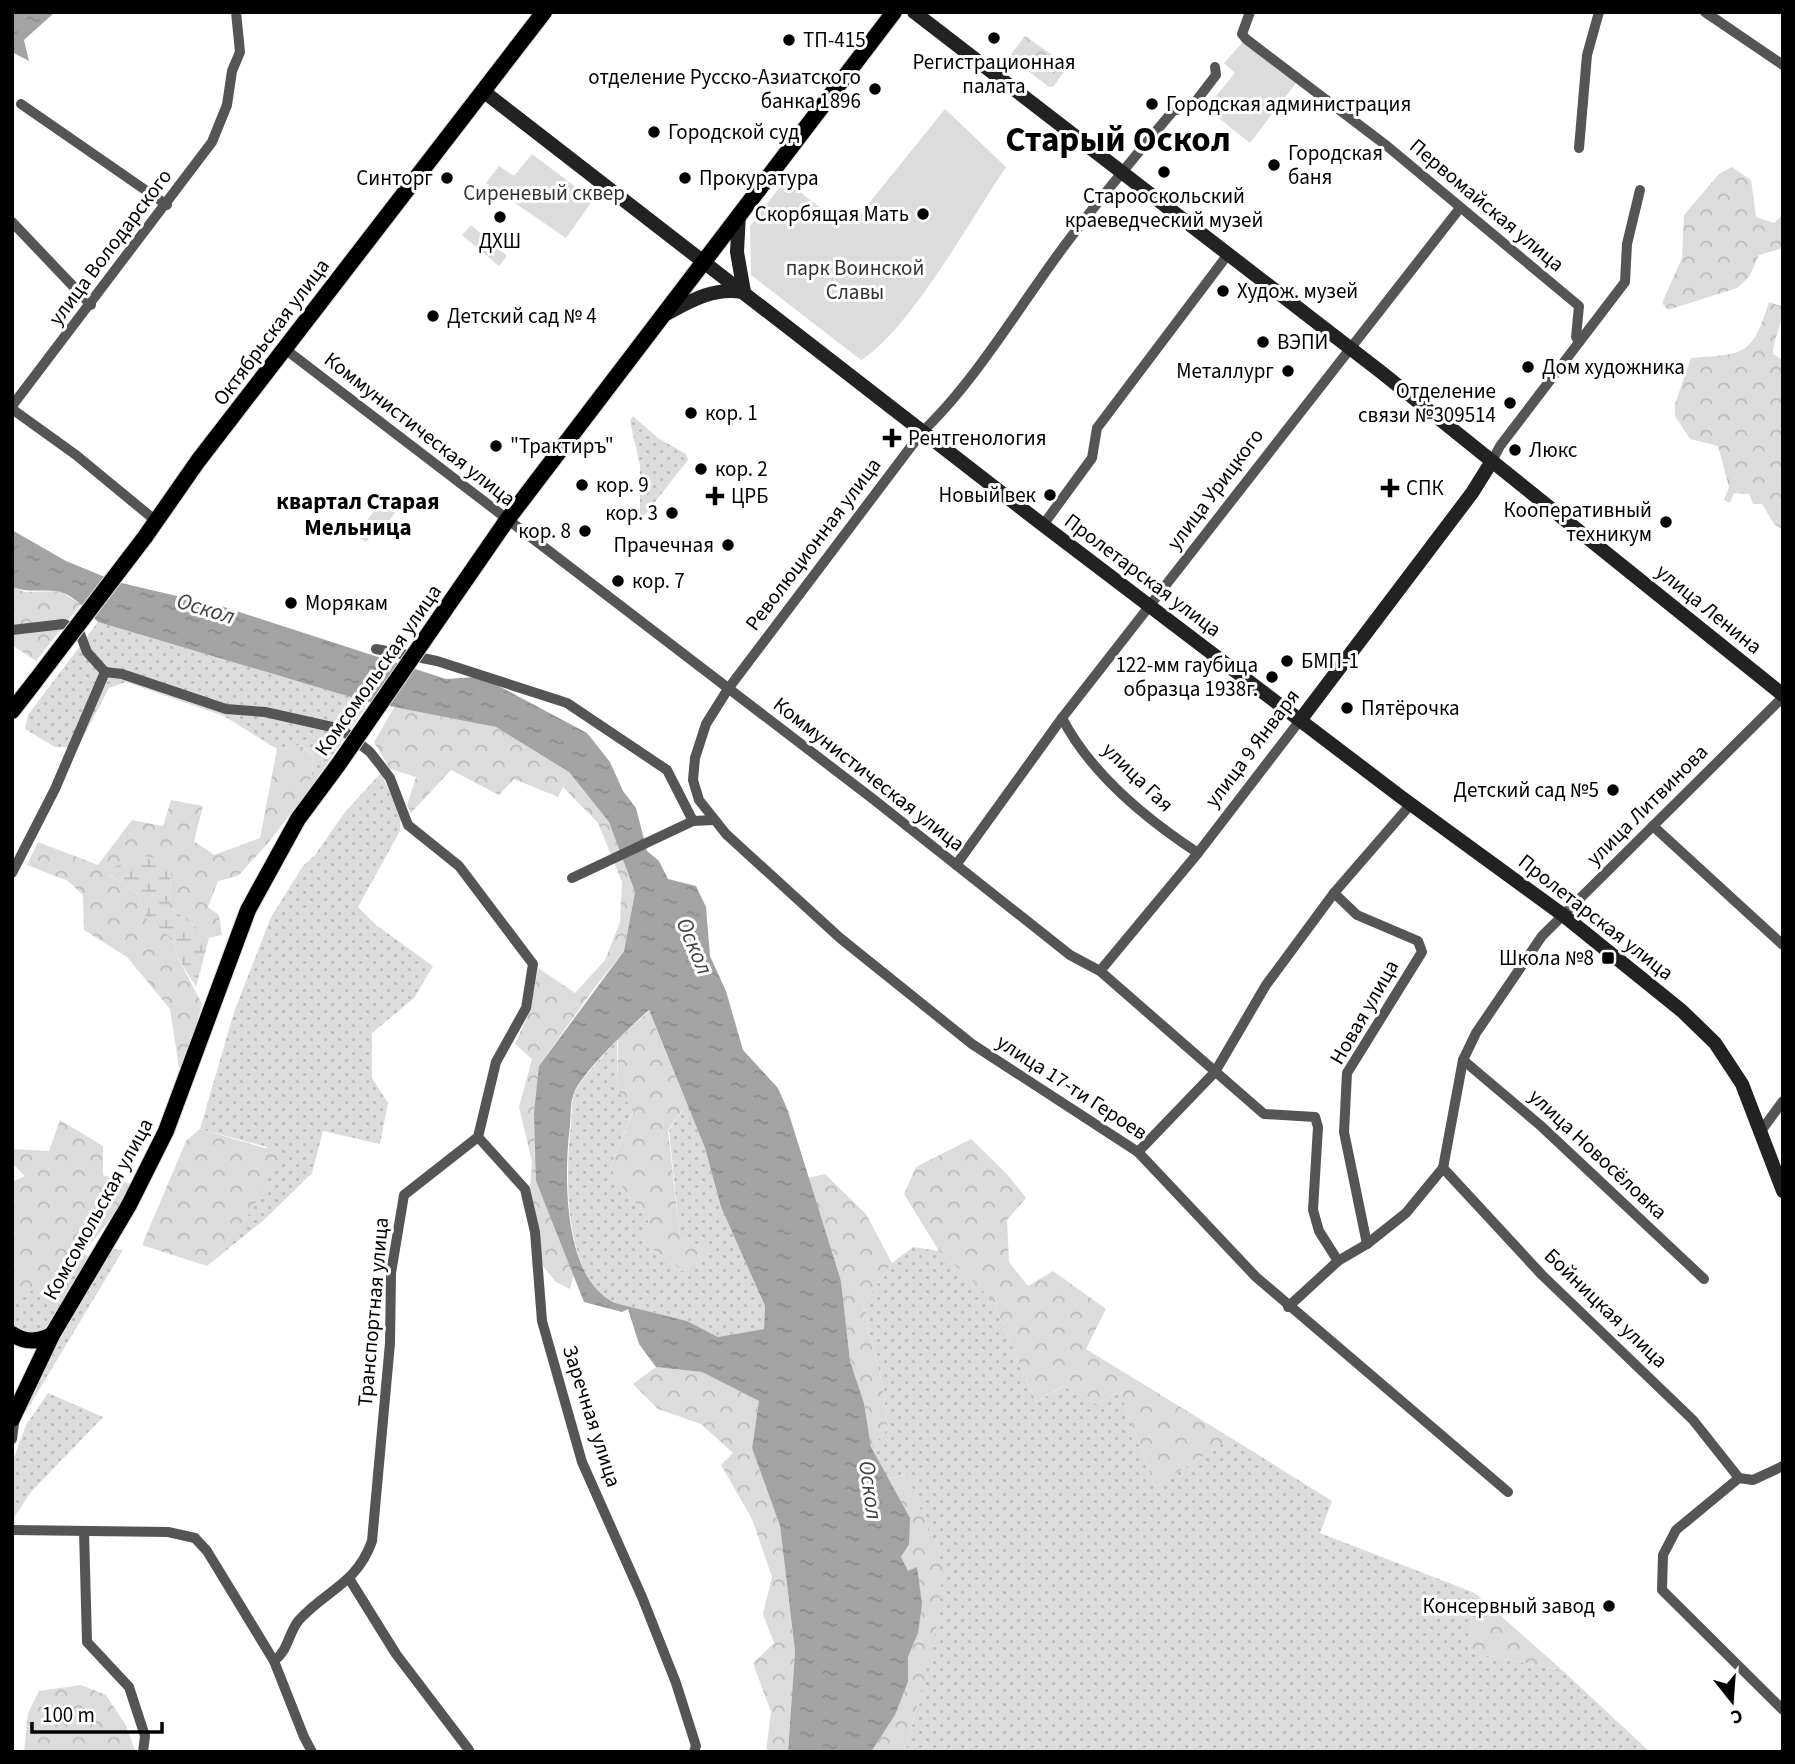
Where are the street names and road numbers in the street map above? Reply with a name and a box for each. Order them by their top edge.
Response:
street label: Первомайская улица [1403,131,1571,279]
street label: улица Володарского [41,162,179,332]
street label: Октябрьская улица [206,252,336,412]
street label: Коммунистическая улица [318,345,522,513]
street label: улица Урицкого [1159,422,1271,556]
street label: Революционная улица [738,451,888,637]
street label: Пролетарская улица [1058,506,1228,644]
street label: улица Ленина [1649,557,1769,661]
street label: Комсомольская улица [307,578,449,762]
street label: улица 9 Января [1197,682,1307,814]
street label: Коммунистическая улица [767,690,971,858]
street label: улица Гая [1096,735,1180,819]
street label: улица Литвинова [1579,737,1715,873]
street label: Пролетарская улица [1512,847,1680,987]
street label: Новая улица [1322,954,1406,1070]
street label: улица 17-ти Героев [991,1027,1153,1147]
street label: улица Новосёловка [1522,1082,1674,1226]
street label: Комсомольская улица [35,1113,161,1305]
street label: Транспортная улица [350,1216,396,1408]
street label: Бойницкая улица [1537,1241,1675,1375]
street label: Заречная улица [555,1341,629,1491]

